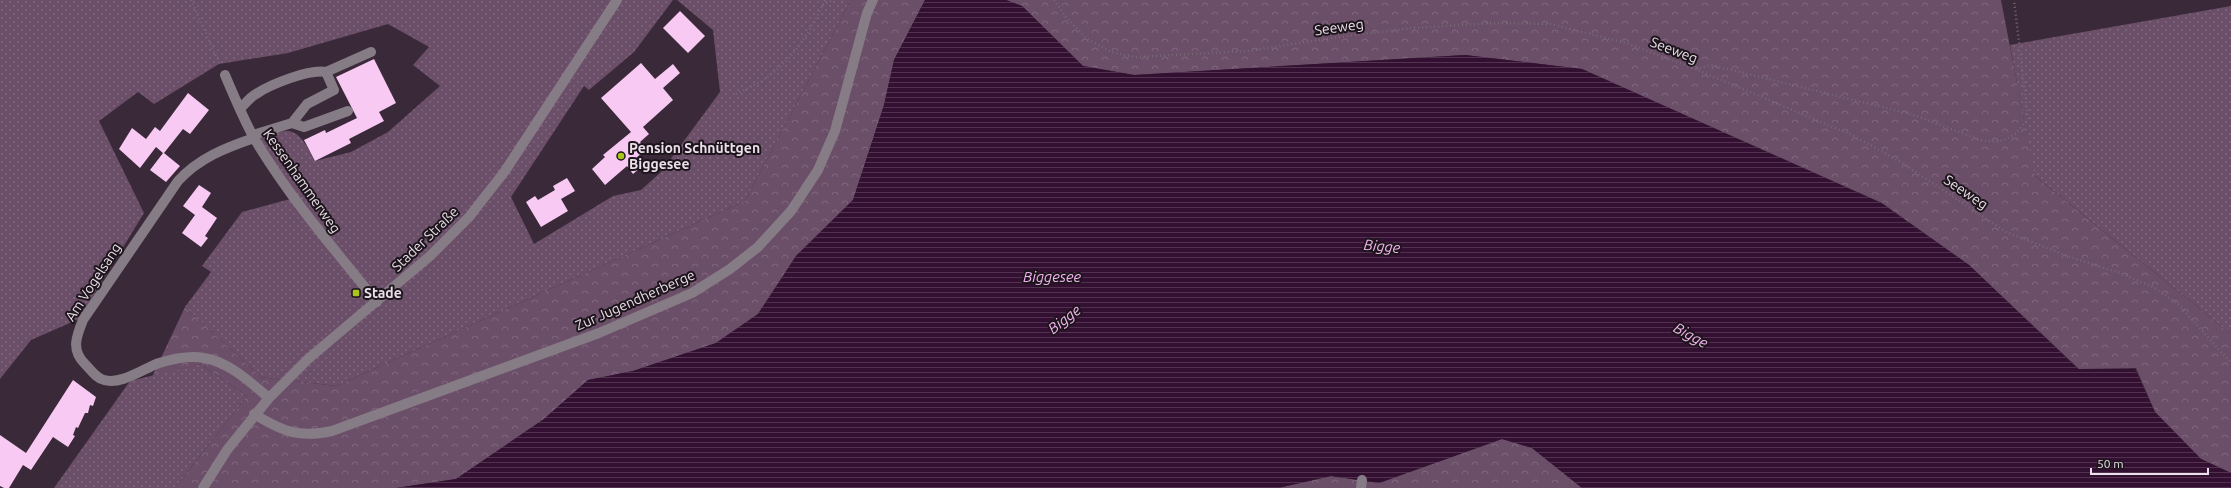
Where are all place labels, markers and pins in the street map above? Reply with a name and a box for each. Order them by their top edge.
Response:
place label: Pension Schnüttgen Biggesee [629,140,760,172]
marker: Pension Schnüttgen Biggesee [616,151,626,161]
place label: Stade [364,285,402,301]
marker: Stade [351,288,361,298]

